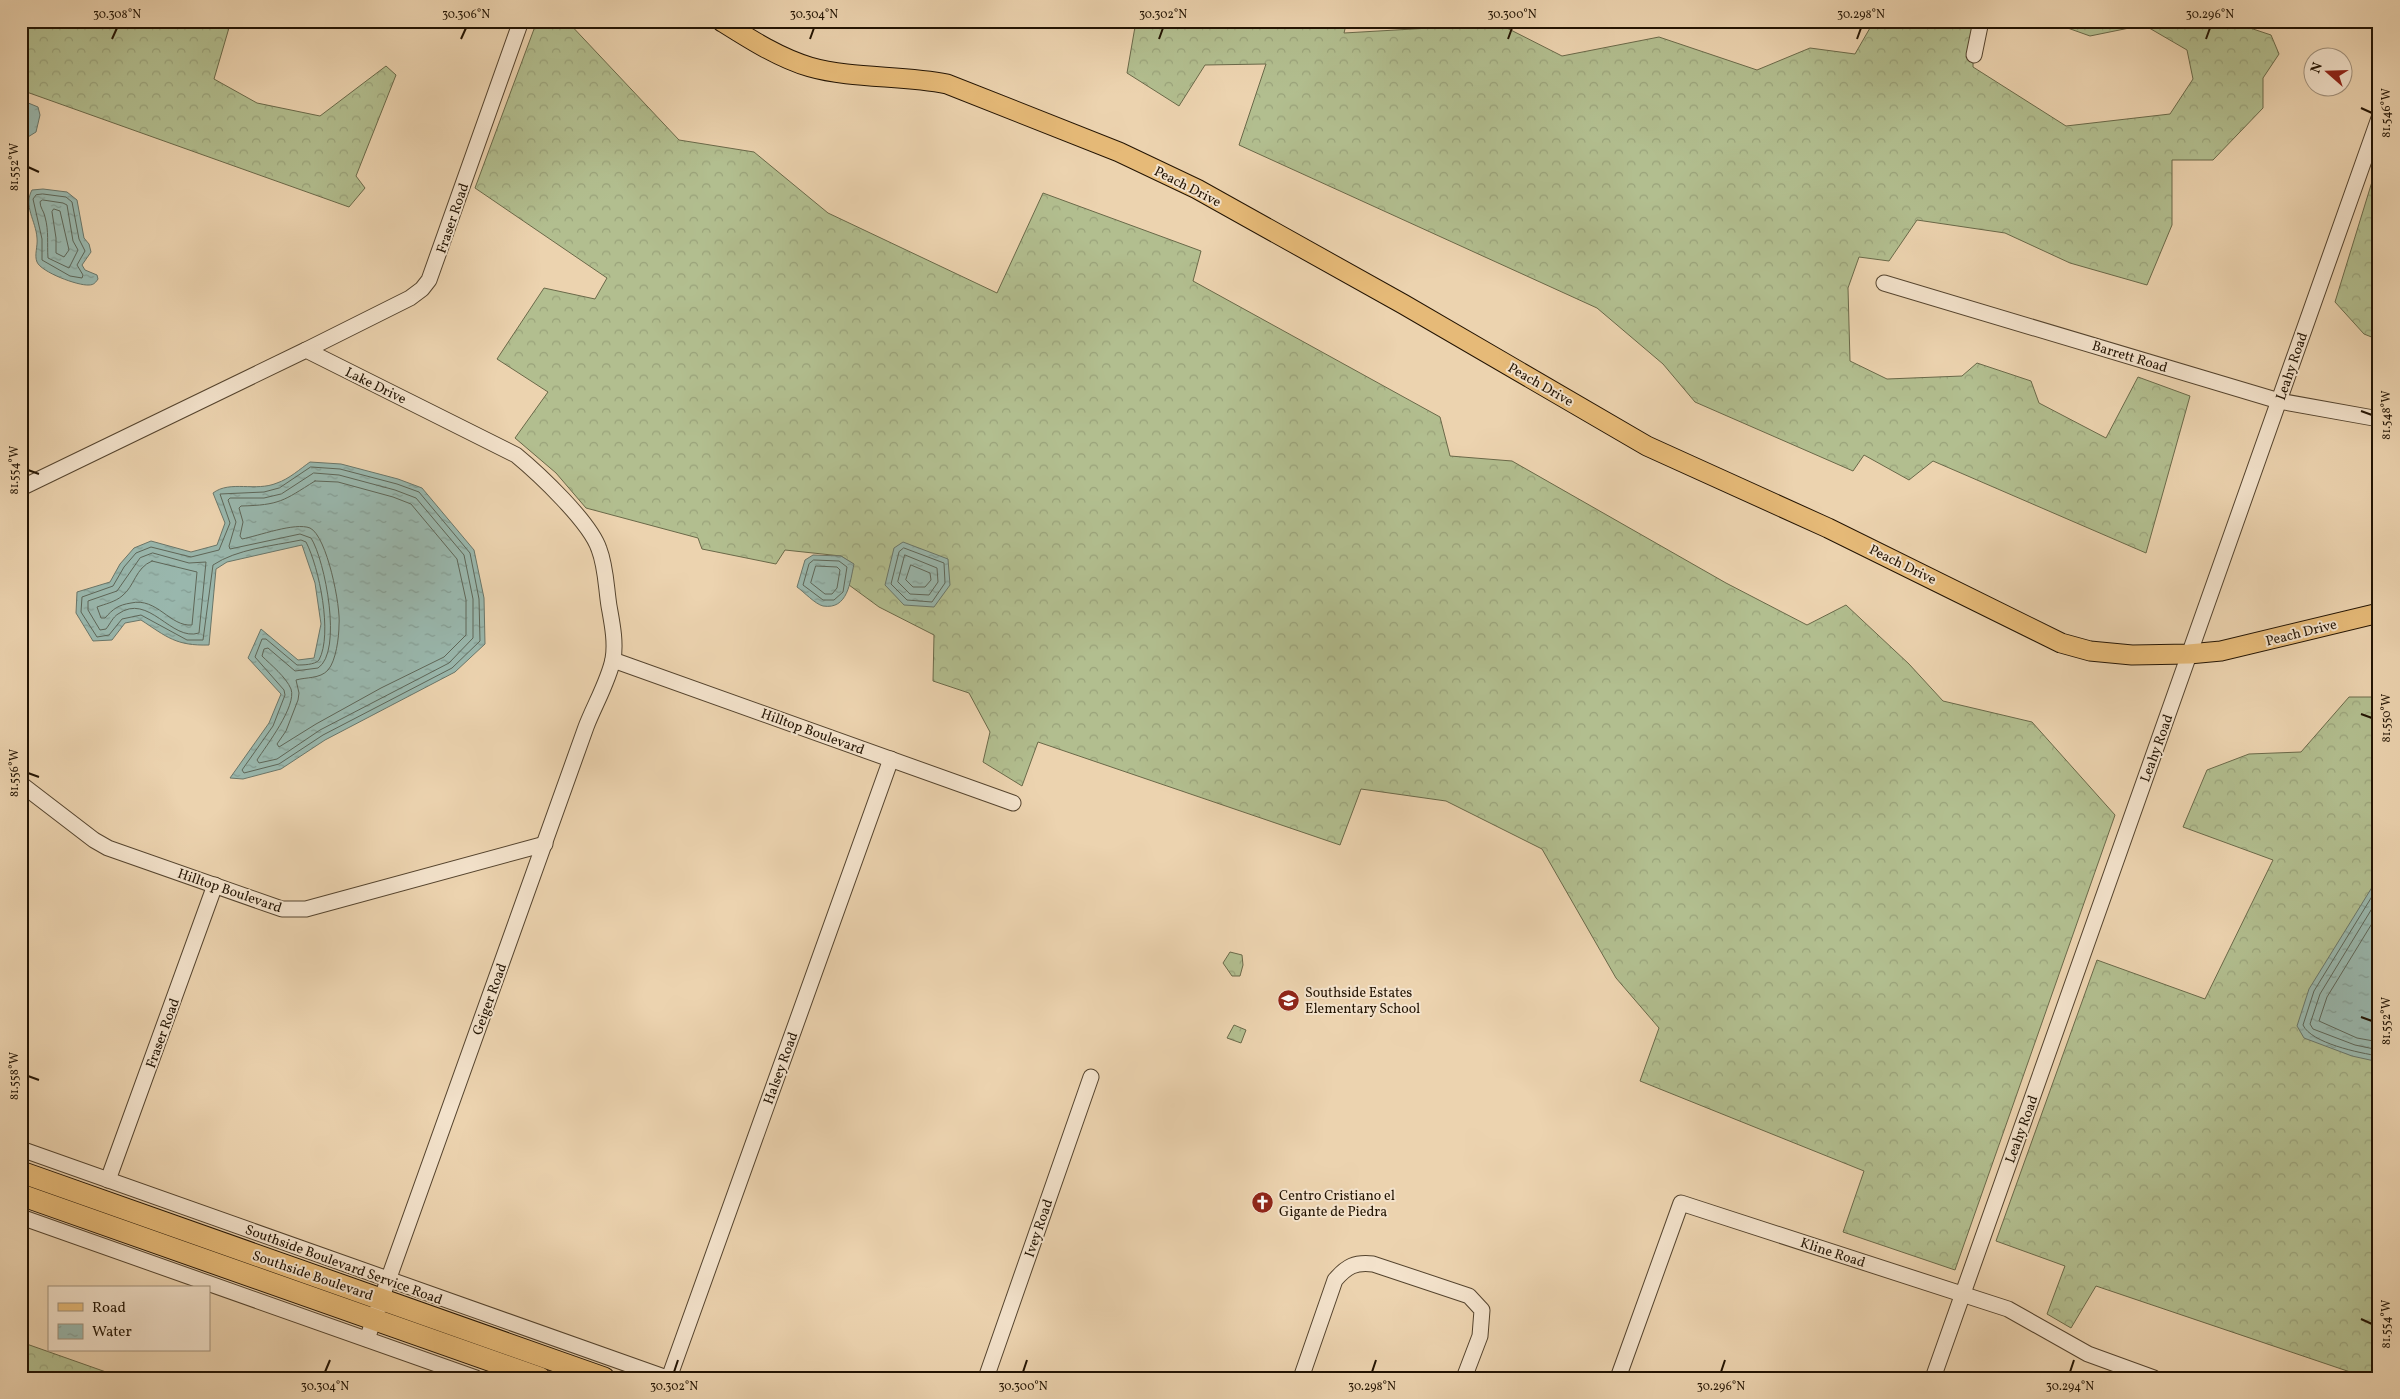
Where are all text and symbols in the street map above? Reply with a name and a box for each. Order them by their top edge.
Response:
text: 30.308°N [93,7,141,23]
text: 30.306°N [442,7,490,23]
text: 30.304°N [790,7,838,23]
text: 30.302°N [1139,7,1187,23]
text: 30.300°N [1487,7,1537,23]
text: 30.298°N [1837,7,1885,23]
text: 30.296°N [2186,7,2234,23]
north arrow [2302,48,2352,98]
text: N [2307,60,2328,76]
text: 81.546°W [2379,88,2395,138]
text: 81.552°W [7,143,23,191]
street label: Peach Drive [1151,162,1224,212]
street label: Fraser Road [433,181,474,256]
street label: Leahy Road [2272,330,2313,403]
street label: Barrett Road [2089,337,2170,378]
street label: Peach Drive [1504,359,1577,412]
street label: Lake Drive [342,363,409,409]
text: 81.548°W [2379,390,2395,440]
text: 81.554°W [7,446,23,494]
street label: Peach Drive [1866,541,1940,590]
street label: Peach Drive [2264,615,2339,651]
text: 81.550°W [2379,694,2395,742]
street label: Hilltop Boulevard [758,705,867,760]
street label: Leahy Road [2136,712,2178,785]
text: 81.556°W [7,749,23,797]
street label: Hilltop Boulevard [175,865,284,918]
street label: Geiger Road [469,961,512,1038]
place label: Southside Estates Elementary School [1305,984,1420,1019]
school or university icon: Southside Estates Elementary School [1277,988,1301,1012]
street label: Fraser Road [142,996,185,1071]
text: 81.552°W [2379,997,2395,1045]
street label: Halsey Road [760,1030,803,1107]
text: 81.558°W [7,1052,23,1100]
street label: Leahy Road [2001,1093,2043,1166]
place label: Centro Cristiano el Gigante de Piedra [1279,1187,1395,1222]
church icon: Centro Cristiano el Gigante de Piedra [1251,1191,1275,1215]
street label: Ivey Road [1021,1197,1058,1260]
street label: Southside Boulevard Service Road [243,1220,445,1308]
street label: Kline Road [1798,1234,1868,1273]
street label: Southside Boulevard [250,1246,376,1304]
legend [48,1286,210,1352]
text: Road [92,1298,126,1319]
text: 81.554°W [2379,1300,2395,1348]
text: Water [92,1322,132,1343]
text: 30.304°N [301,1379,349,1395]
text: 30.302°N [650,1379,698,1395]
text: 30.300°N [998,1379,1048,1395]
text: 30.298°N [1348,1379,1396,1395]
text: 30.296°N [1697,1379,1745,1395]
text: 30.294°N [2046,1379,2094,1395]

